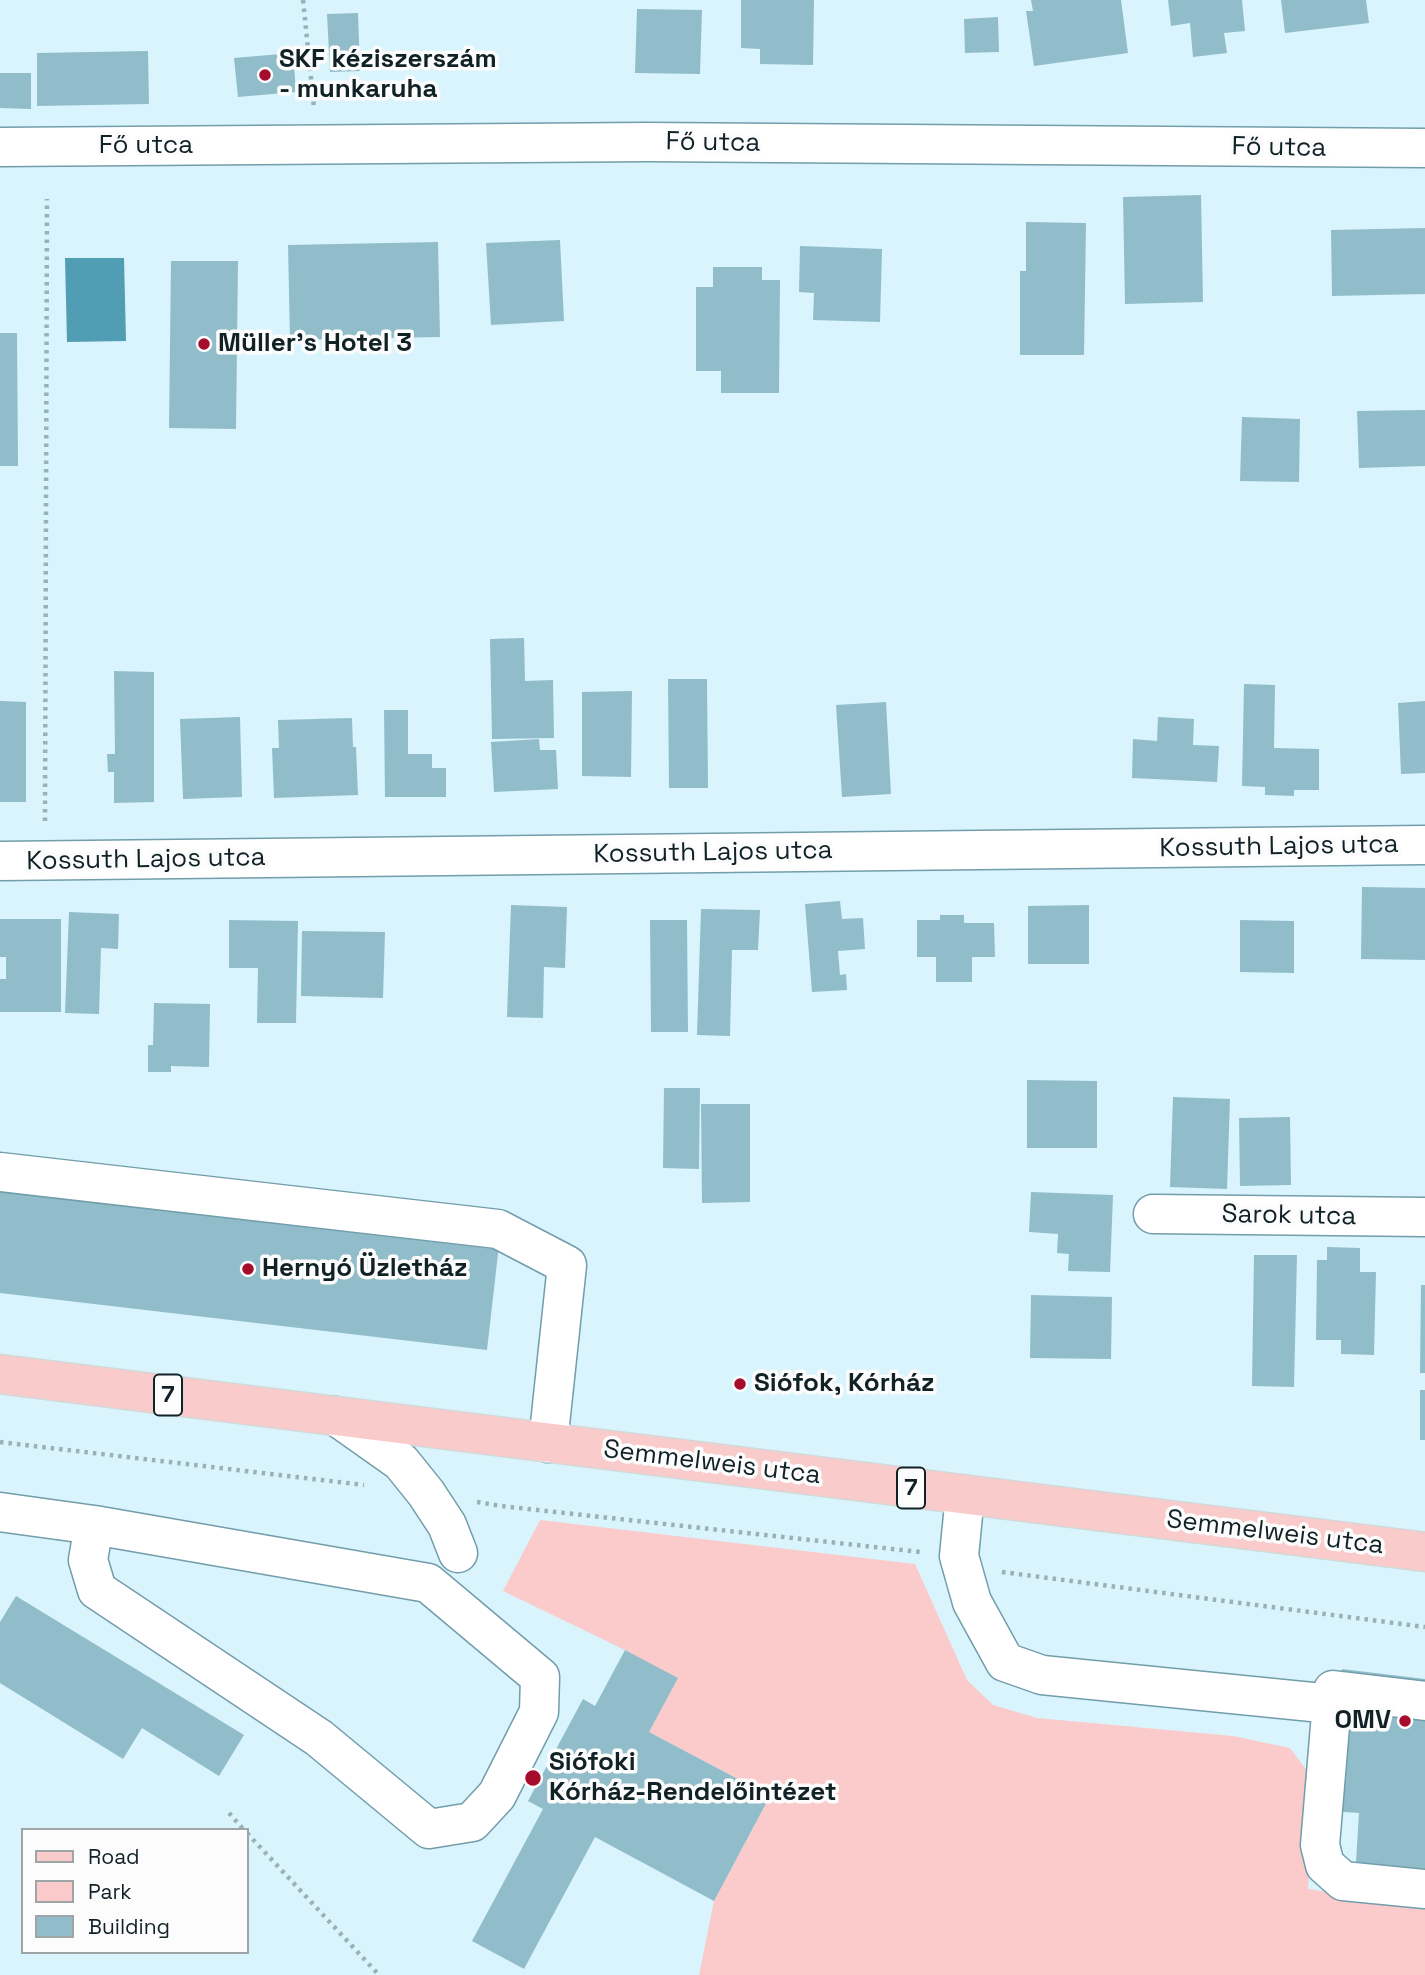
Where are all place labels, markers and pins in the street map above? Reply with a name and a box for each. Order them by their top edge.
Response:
place label: SKF kéziszerszám - munkaruha [279,44,497,106]
marker: SKF kéziszerszám - munkaruha [257,67,273,83]
place label: Müller's Hotel 3 [218,328,412,360]
marker: Müller's Hotel 3 [196,336,212,352]
place label: Hernyó Üzletház [262,1253,468,1285]
marker: Hernyó Üzletház [240,1261,256,1277]
place label: Siófok, Kórház [754,1368,935,1400]
marker: Siófok, Kórház [732,1376,748,1392]
place label: OMV [1334,1705,1391,1737]
marker: OMV [1397,1713,1413,1729]
place label: Siófoki Kórház-Rendelőintézet [549,1747,837,1809]
marker: Siófoki Kórház-Rendelőintézet [523,1768,543,1788]

